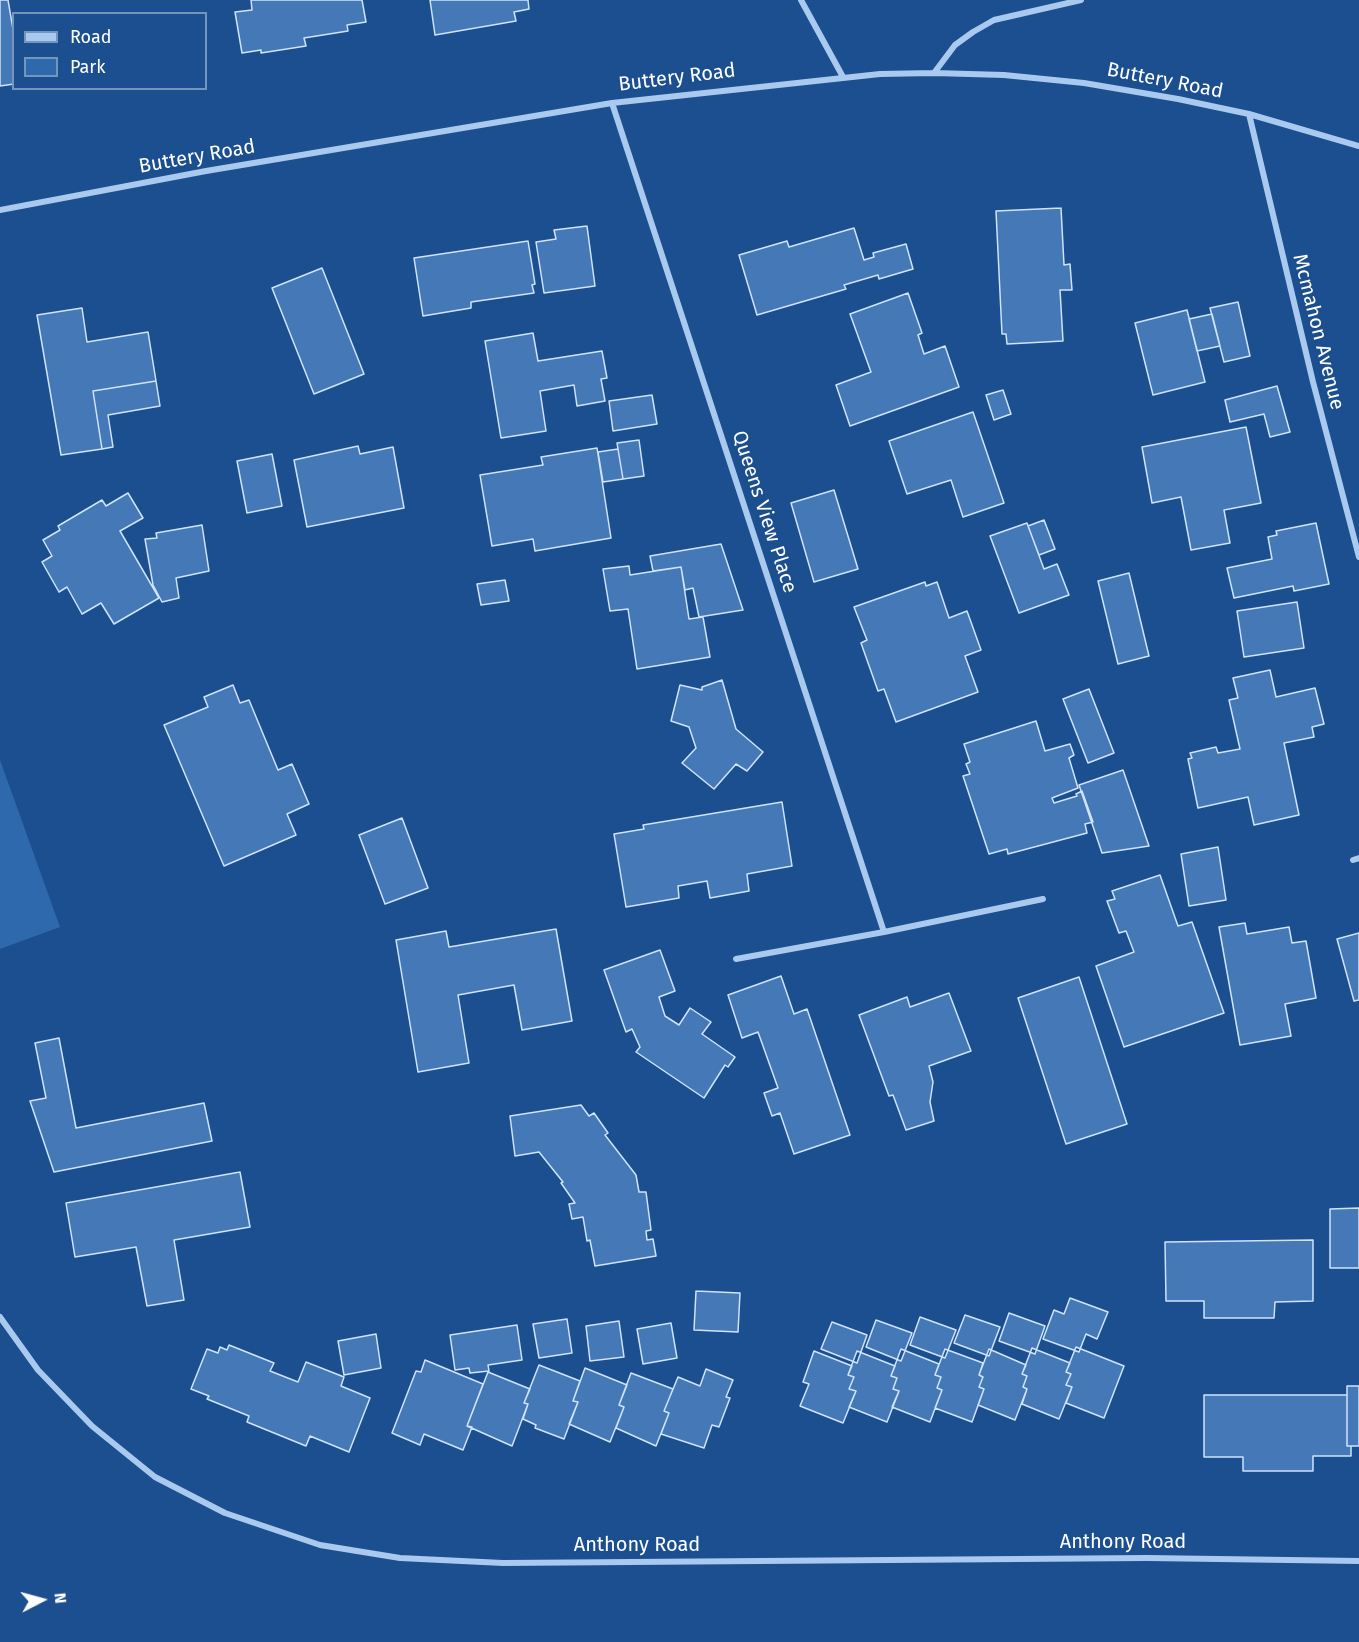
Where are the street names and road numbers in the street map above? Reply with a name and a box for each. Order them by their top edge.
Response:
street label: Buttery Road [1105,58,1225,104]
street label: Buttery Road [617,59,737,97]
street label: Buttery Road [137,135,257,179]
street label: Mcmahon Avenue [1287,252,1349,412]
street label: Queens View Place [726,428,802,596]
street label: Anthony Road [1060,1530,1186,1554]
street label: Anthony Road [574,1533,700,1557]

